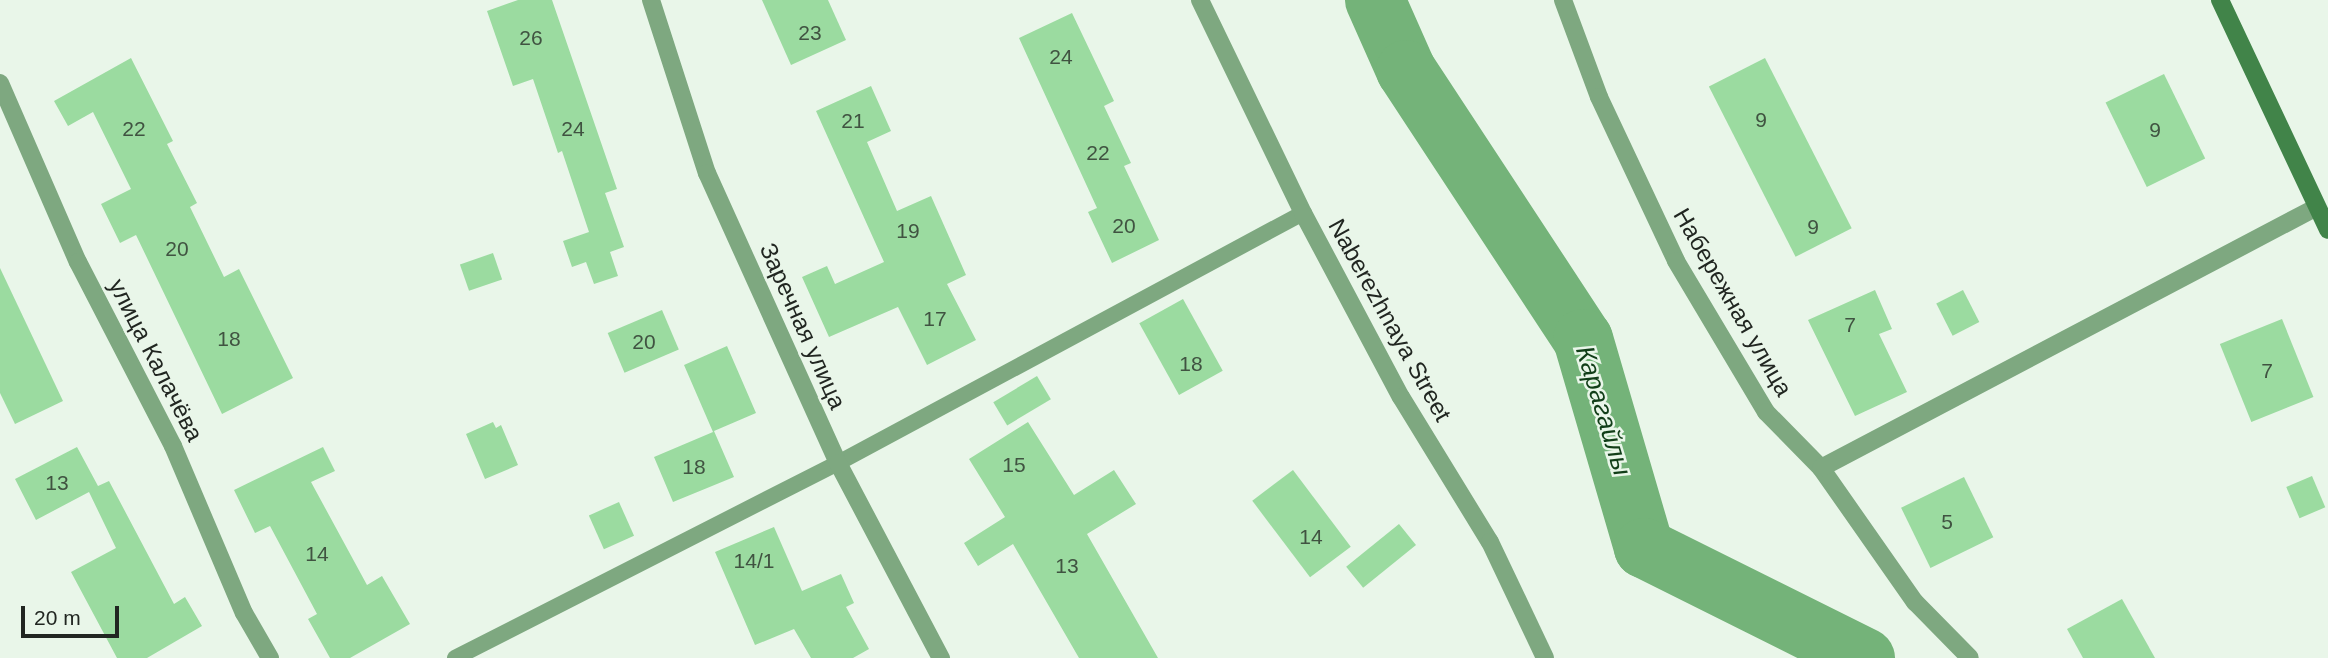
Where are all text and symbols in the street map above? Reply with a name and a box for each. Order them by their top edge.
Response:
house number: 23 [798,20,822,46]
house number: 26 [519,25,543,51]
house number: 24 [1049,44,1073,70]
house number: 9 [1755,107,1767,133]
house number: 21 [841,108,865,134]
house number: 22 [122,116,146,142]
house number: 24 [561,116,585,142]
house number: 9 [2149,117,2161,143]
house number: 22 [1086,140,1110,166]
street label: Набережная улица [1667,203,1799,401]
house number: 20 [1112,213,1136,239]
street label: Naberezhnaya Street [1322,214,1458,426]
house number: 9 [1807,214,1819,240]
house number: 19 [896,218,920,244]
house number: 20 [165,236,189,262]
street label: Заречная улица [754,239,852,413]
street label: улица Калачёва [103,274,209,446]
house number: 17 [923,306,947,332]
house number: 7 [1844,312,1856,338]
house number: 18 [217,326,241,352]
house number: 20 [632,329,656,355]
water label: Карагайлы [1569,342,1637,480]
house number: 18 [1179,351,1203,377]
house number: 7 [2261,358,2273,384]
house number: 15 [1002,452,1026,478]
house number: 18 [682,454,706,480]
house number: 13 [45,470,69,496]
house number: 5 [1941,509,1953,535]
house number: 14 [1299,524,1323,550]
house number: 14 [305,541,329,567]
house number: 14/1 [734,548,774,574]
house number: 13 [1055,553,1079,579]
scale bar [24,592,122,636]
text: 20 m [34,606,81,629]

